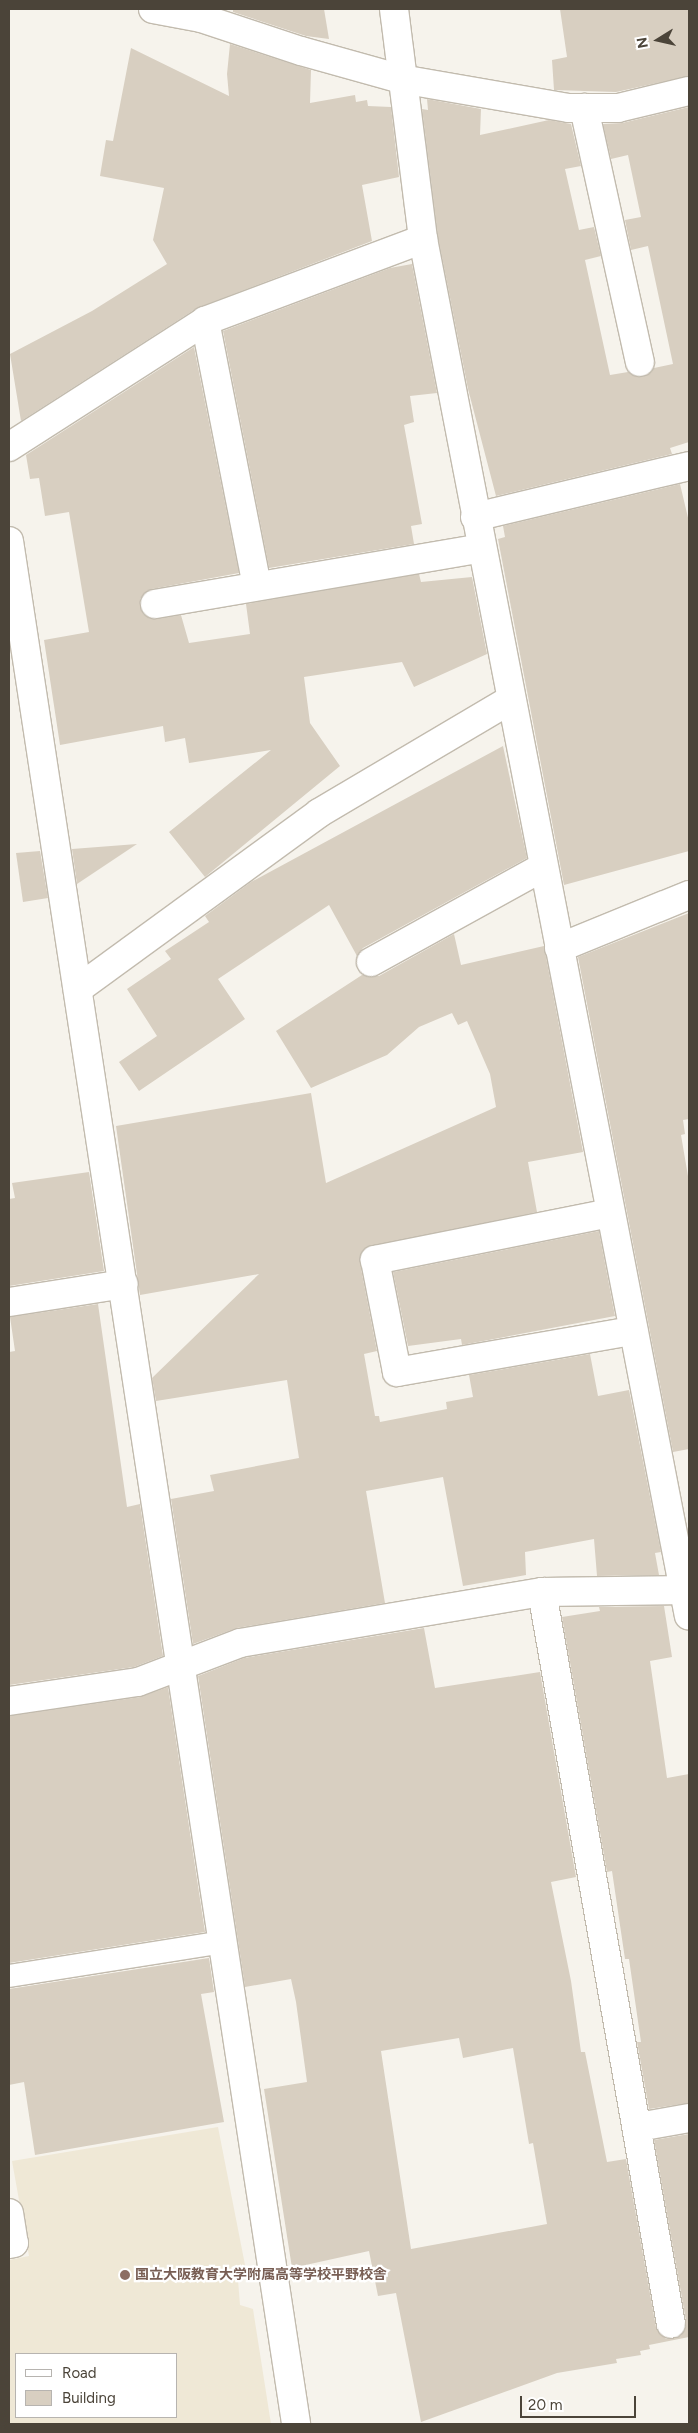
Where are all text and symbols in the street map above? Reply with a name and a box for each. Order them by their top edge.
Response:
north arrow [633,15,683,65]
text: N [633,36,652,50]
place label: 国立大阪教育大学附属高等学校平野校舎 [135,2267,387,2283]
marker: 国立大阪教育大学附属高等学校平野校舎 [119,2269,131,2281]
legend [15,2353,178,2418]
text: Road [62,2364,97,2382]
scale bar [523,2386,639,2418]
text: Building [62,2389,116,2407]
text: 20 m [528,2396,562,2414]

